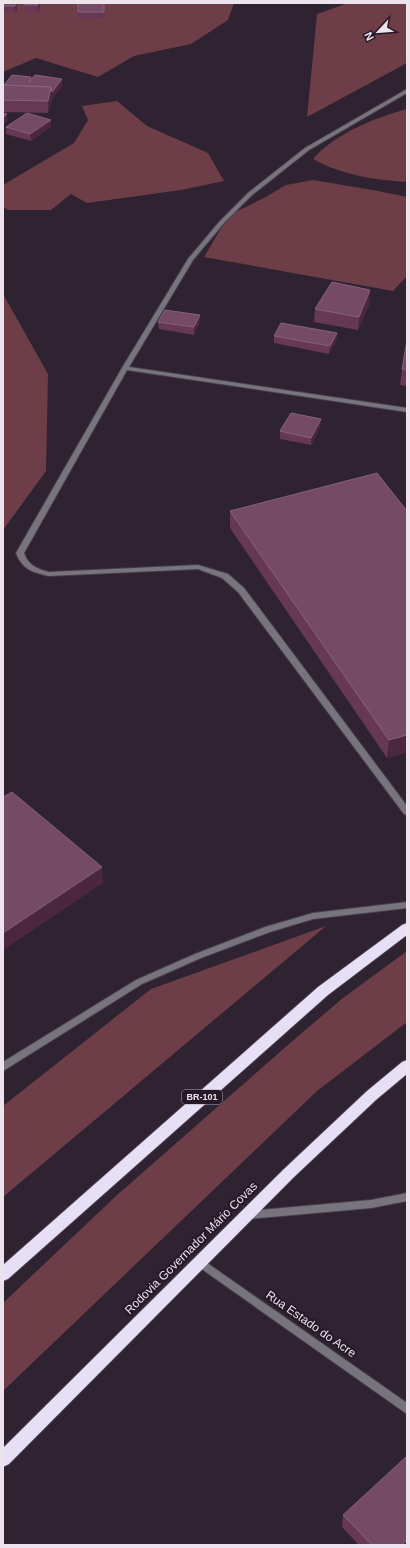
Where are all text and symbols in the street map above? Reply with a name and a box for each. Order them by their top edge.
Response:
north arrow [358,12,398,52]
text: N [362,30,376,43]
road number: BR-101 [182,1090,222,1104]
street label: Rodovia Governador Mário Covas [122,1179,260,1317]
street label: Rua Estado do Acre [263,1288,359,1361]

